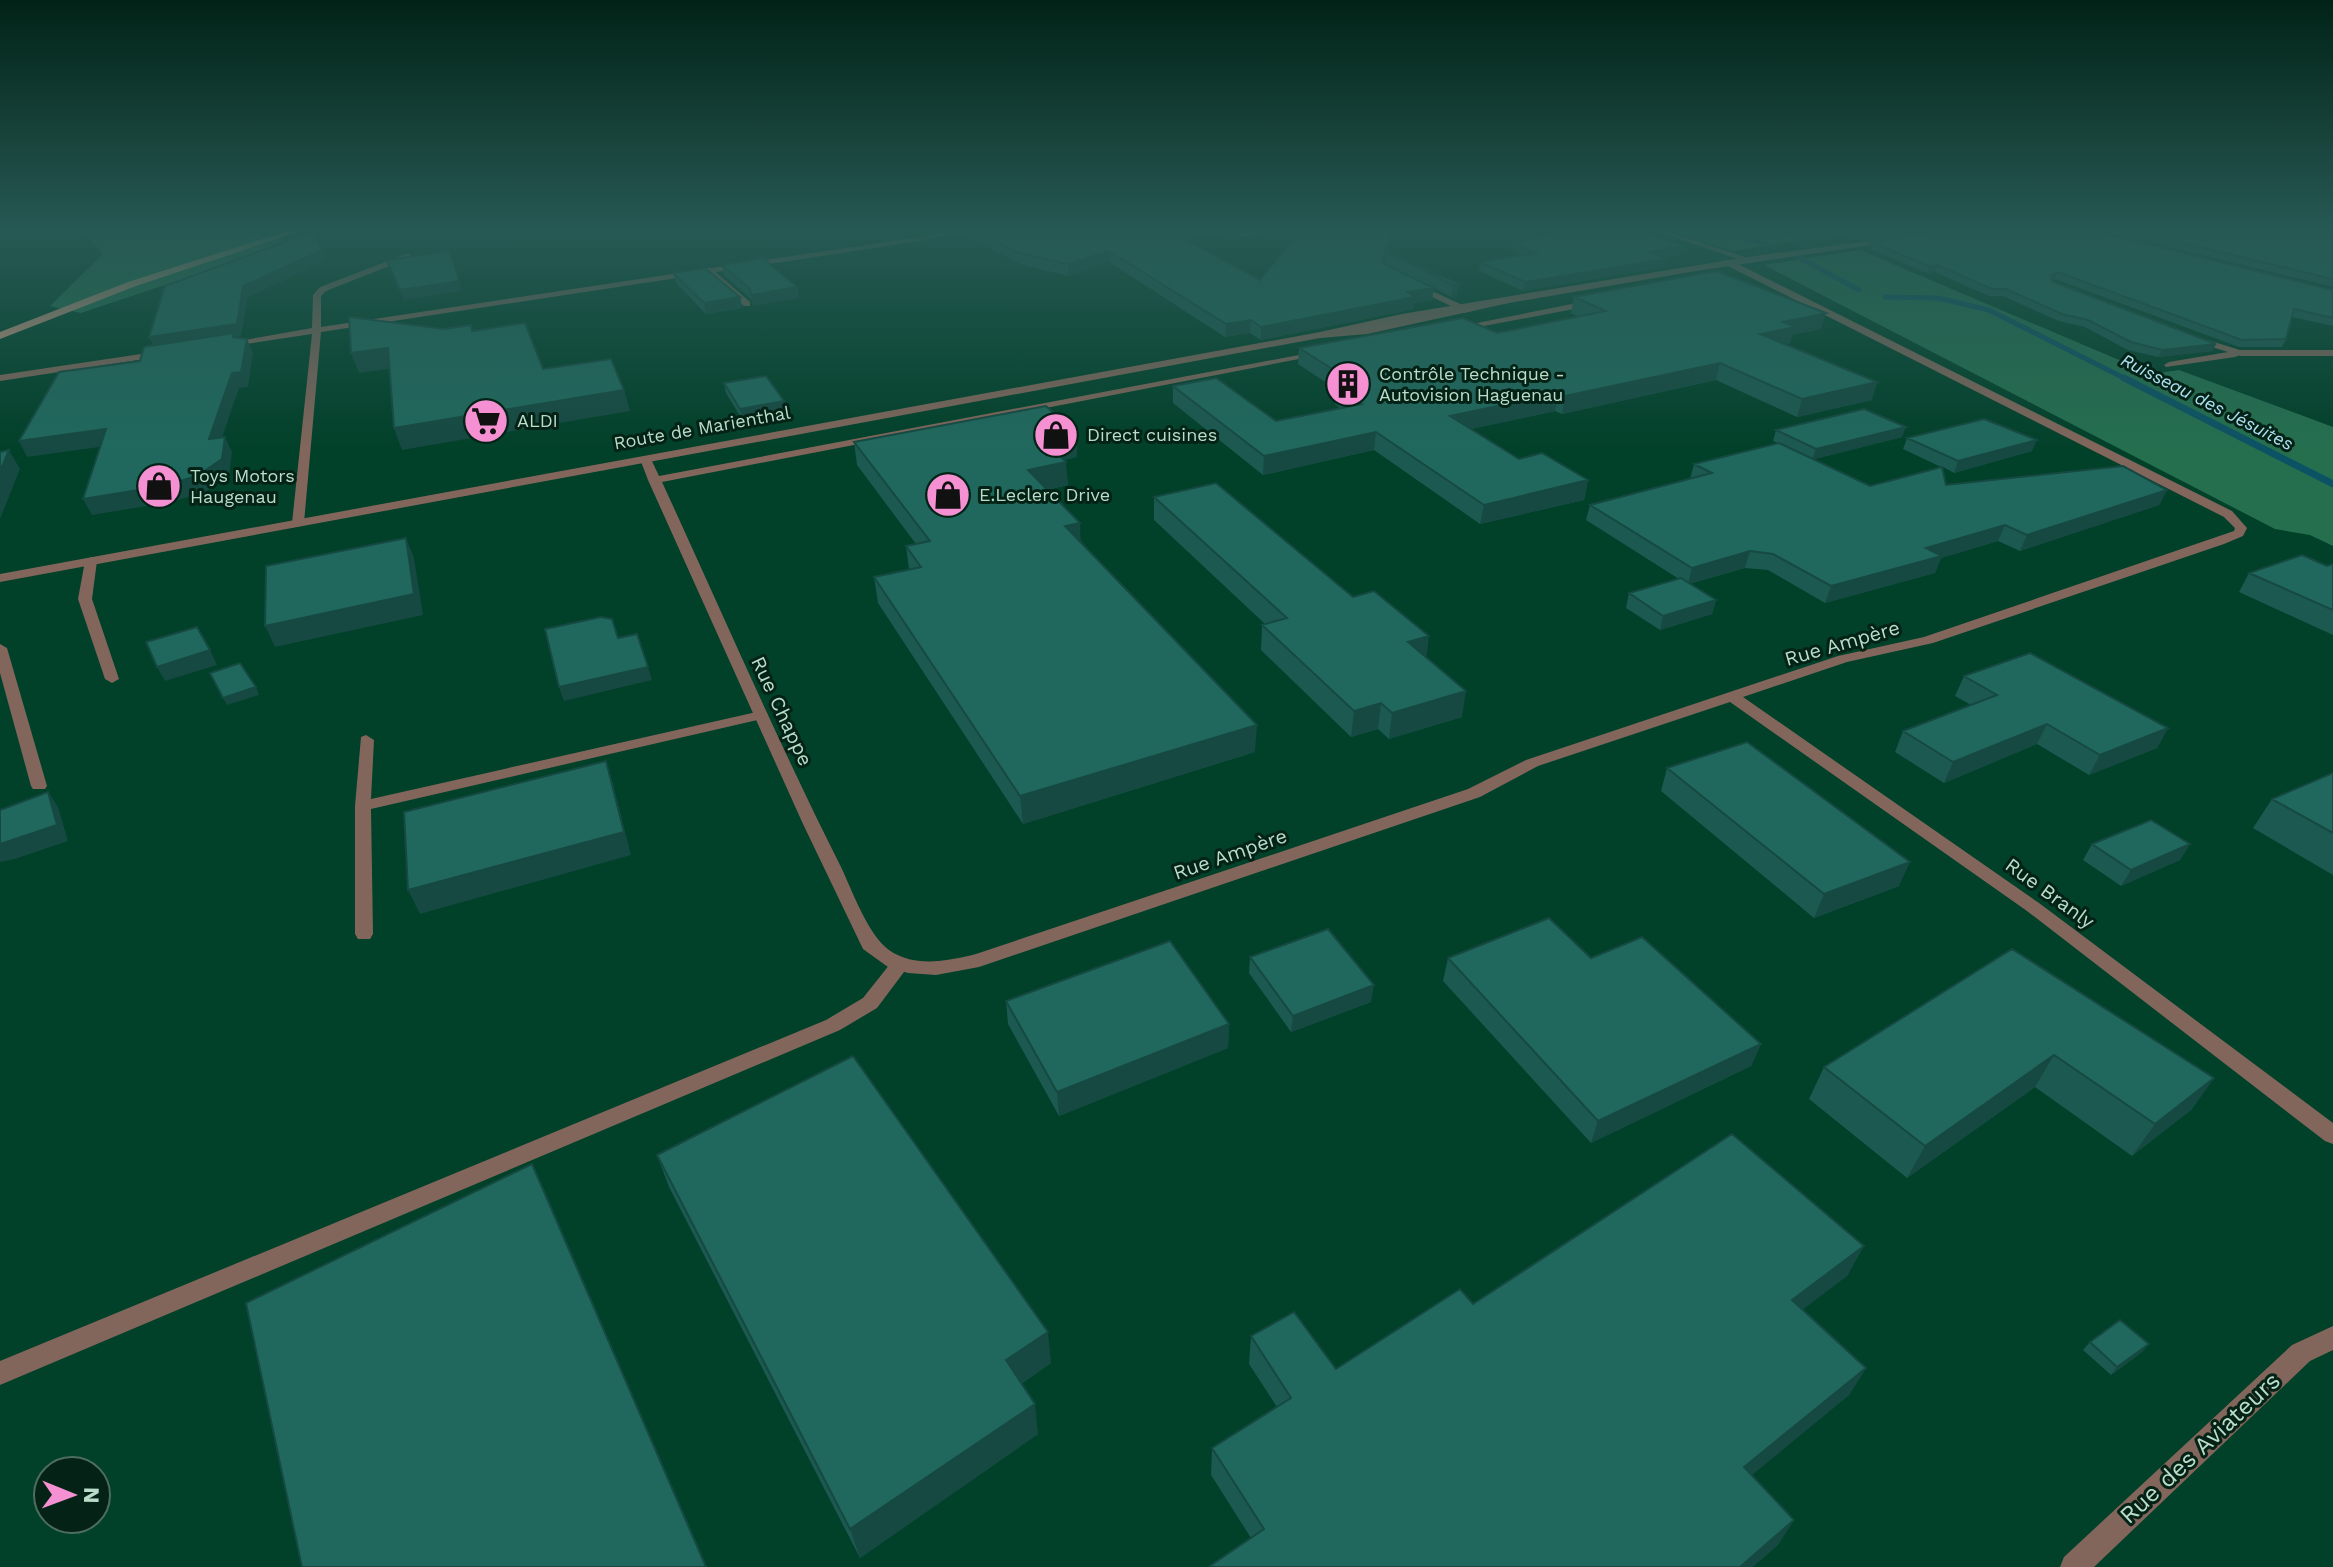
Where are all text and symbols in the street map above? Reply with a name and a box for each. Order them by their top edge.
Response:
water label: Ruisseau des Jésuites [2118,349,2297,454]
building icon: Contrôle Technique - Autovision Haguenau [1324,360,1372,408]
place label: Contrôle Technique - Autovision Haguenau [1379,363,1565,405]
supermarket icon: ALDI [462,397,510,445]
street label: Route de Marienthal [612,402,792,453]
place label: ALDI [517,410,558,431]
shop icon: Direct cuisines [1032,411,1080,459]
place label: Direct cuisines [1087,424,1217,445]
shop icon: Toys Motors Haugenau [135,462,183,510]
place label: Toys Motors Haugenau [190,465,295,507]
shop icon: E.Leclerc Drive [924,471,972,519]
place label: E.Leclerc Drive [979,484,1110,505]
street label: Rue Ampère [1782,615,1902,671]
street label: Rue Chappe [746,653,818,769]
street label: Rue Ampère [1170,823,1290,885]
street label: Rue Branly [2001,853,2100,934]
street label: Rue des Aviateurs [2114,1367,2286,1529]
north arrow [32,1455,112,1535]
text: N [79,1487,104,1504]

